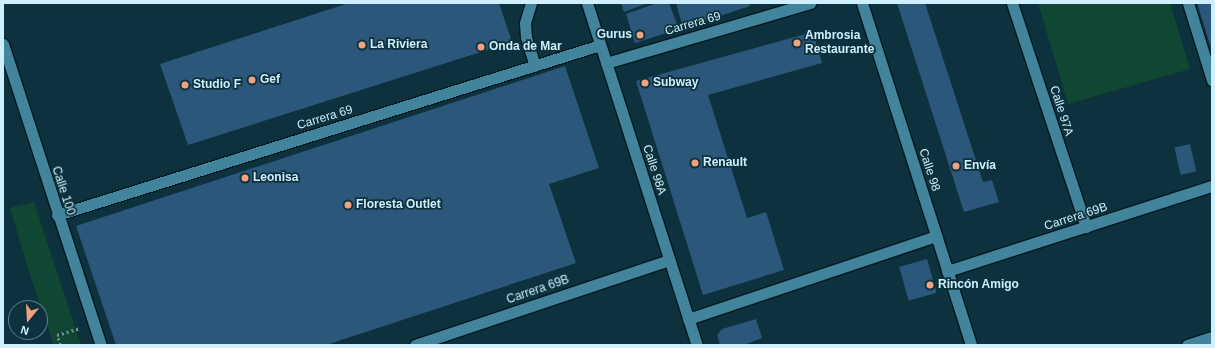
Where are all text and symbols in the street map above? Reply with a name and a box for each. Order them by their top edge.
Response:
street label: Carrera 69 [663,9,723,39]
place label: Gurus [597,28,632,42]
place label: Ambrosia Restaurante [805,29,874,57]
marker: Gurus [635,30,645,40]
place label: La Riviera [370,38,427,52]
marker: Ambrosia Restaurante [792,38,802,48]
marker: La Riviera [357,40,367,50]
place label: Onda de Mar [489,40,562,54]
marker: Onda de Mar [476,42,486,52]
place label: Gef [260,73,280,87]
marker: Gef [247,75,257,85]
place label: Subway [653,76,698,90]
place label: Studio F [193,78,241,92]
marker: Subway [640,78,650,88]
marker: Studio F [180,80,190,90]
street label: Calle 97A [1046,84,1076,138]
street label: Carrera 69 [295,103,355,133]
street label: Calle 98A [639,143,669,197]
street label: Calle 98 [915,147,943,193]
place label: Renault [703,156,747,170]
marker: Renault [690,158,700,168]
place label: Envía [964,159,996,173]
marker: Envía [951,161,961,171]
street label: Calle 100 [48,165,78,217]
place label: Leonisa [253,171,298,185]
marker: Leonisa [240,173,250,183]
place label: Floresta Outlet [356,198,441,212]
marker: Floresta Outlet [343,200,353,210]
street label: Carrera 69B [1043,200,1109,234]
street label: Carrera 69B [505,273,571,307]
place label: Rincón Amigo [938,278,1019,292]
marker: Rincón Amigo [925,280,935,290]
north arrow [8,300,48,340]
text: N [19,324,30,337]

